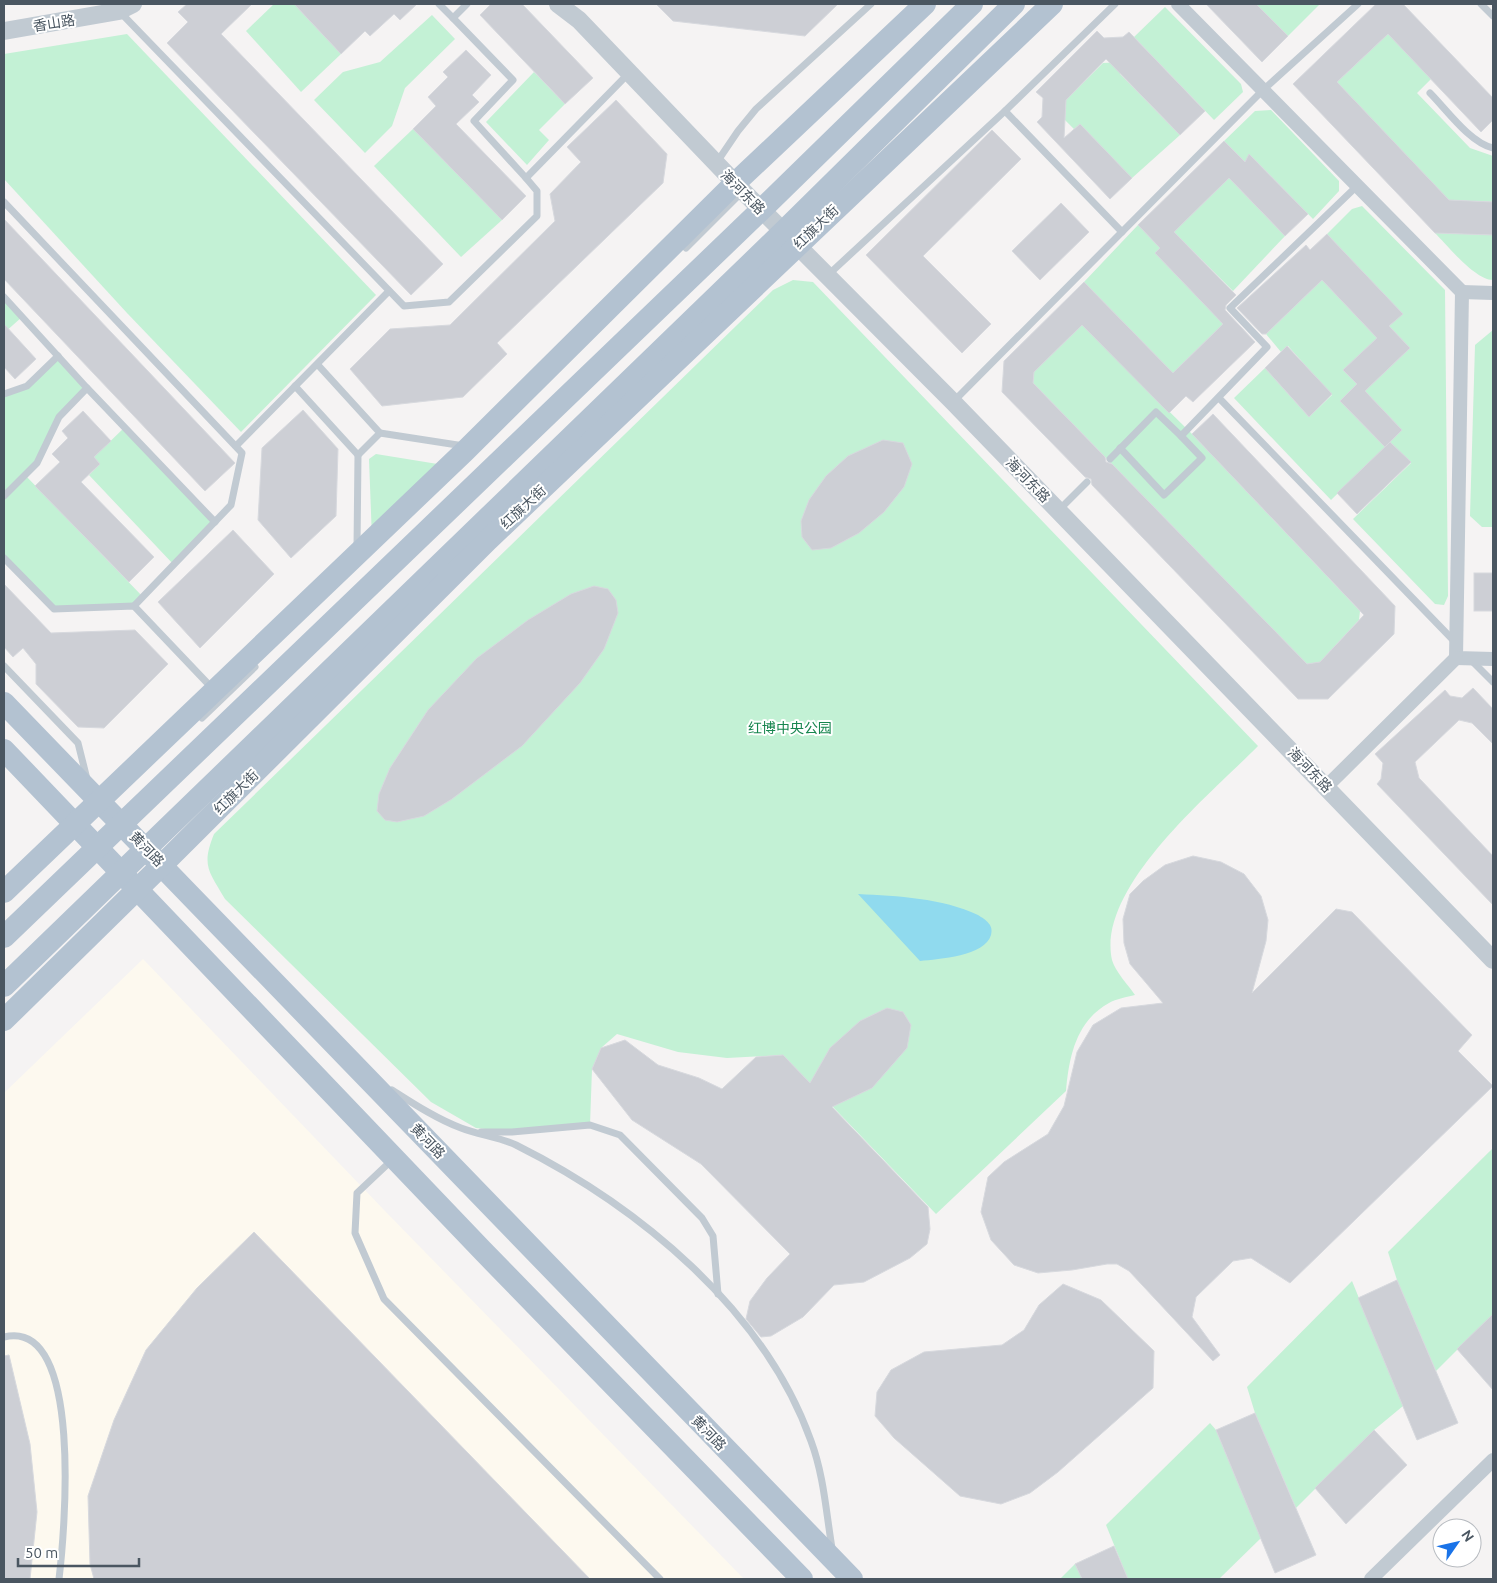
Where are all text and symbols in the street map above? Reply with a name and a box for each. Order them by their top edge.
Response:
street label: 香山路 [32,12,76,34]
street label: 海河东路 [718,167,768,217]
street label: 红旗大街 [790,202,842,252]
street label: 海河东路 [1003,454,1053,506]
street label: 红旗大街 [497,482,549,532]
park label: 红博中央公园 [748,720,832,736]
street label: 海河东路 [1285,744,1335,796]
street label: 红旗大街 [211,767,261,817]
street label: 黄河路 [127,828,167,870]
street label: 黄河路 [408,1120,448,1162]
street label: 黄河路 [689,1412,729,1454]
north arrow [1432,1518,1482,1568]
text: N [1458,1527,1477,1545]
scale bar [18,1536,139,1568]
text: 50 m [25,1544,58,1561]

